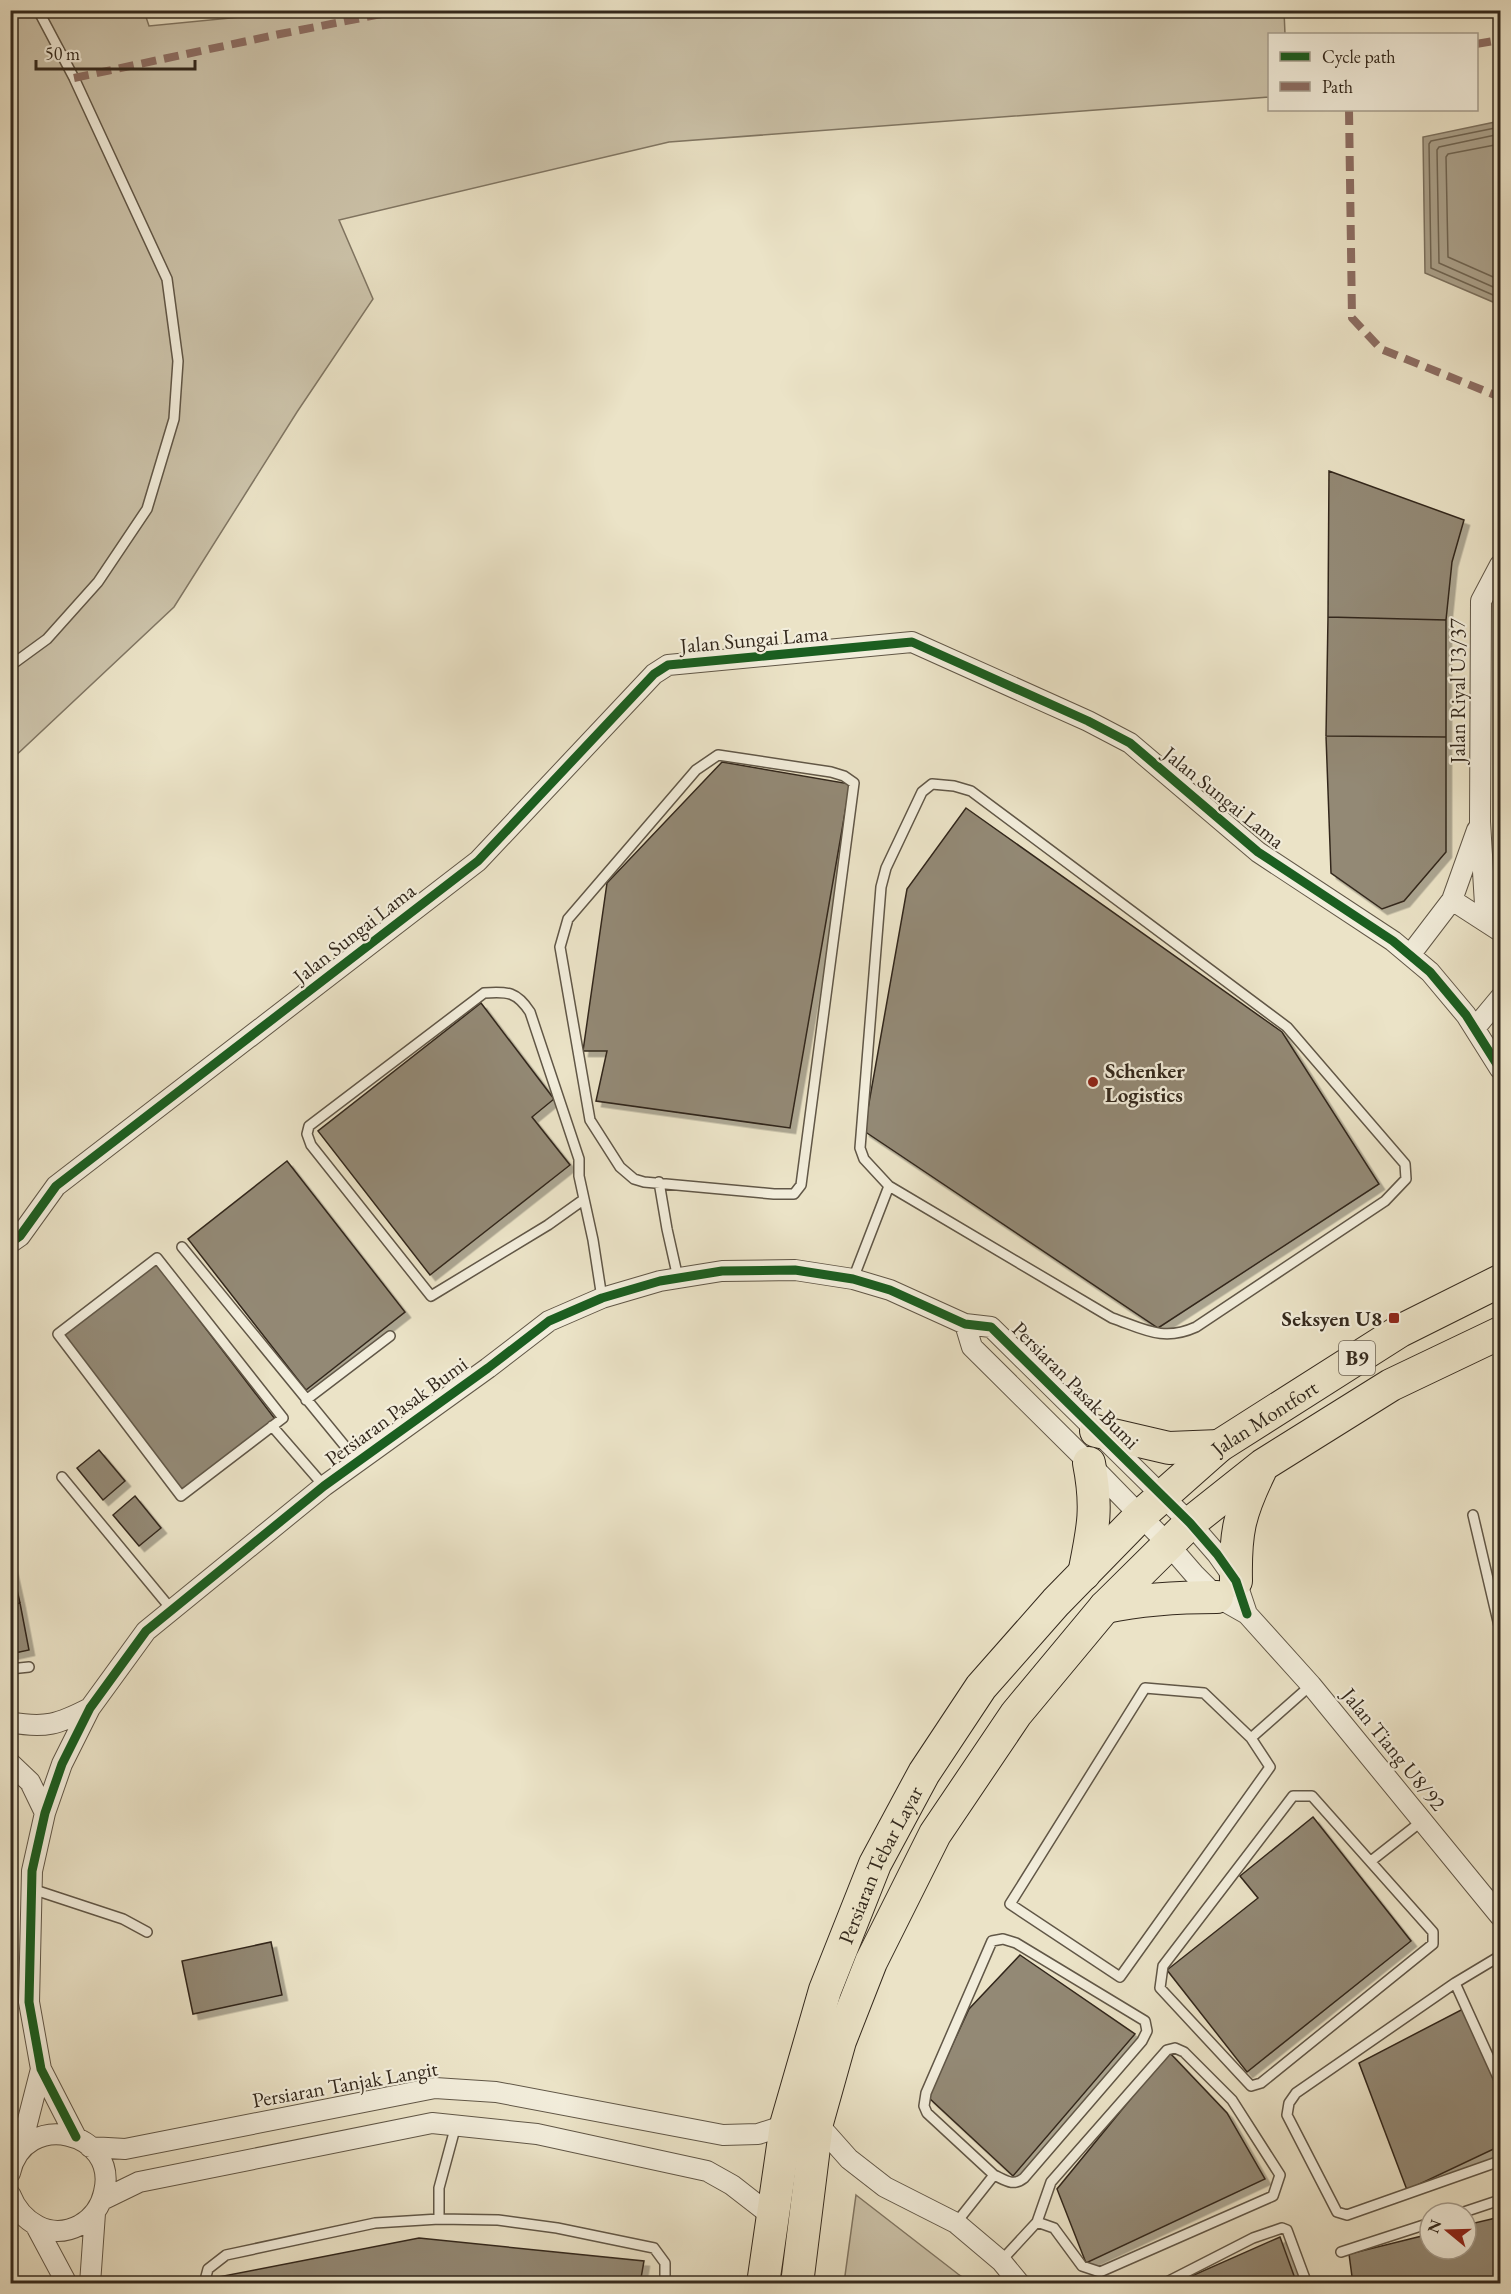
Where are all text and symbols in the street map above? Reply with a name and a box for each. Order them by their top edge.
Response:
scale bar [36,33,195,71]
legend [1268,33,1478,111]
text: 50 m [45,42,80,65]
text: Cycle path [1322,45,1396,68]
text: Path [1322,75,1353,98]
street label: Jalan Riyal U3/37 [1444,618,1471,765]
street label: Jalan Sungai Lama [677,619,830,659]
street label: Jalan Sungai Lama [1156,739,1291,855]
street label: Jalan Sungai Lama [286,876,421,991]
place label: Schenker Logistics [1105,1057,1185,1108]
marker: Schenker Logistics [1086,1075,1100,1089]
place label: Seksyen U8 [1282,1305,1382,1332]
marker: Seksyen U8 [1387,1311,1401,1325]
street label: Persiaran Pasak Bumi [1006,1315,1146,1455]
road number: B9 [1339,1341,1375,1375]
street label: Persiaran Pasak Bumi [319,1350,473,1472]
street label: Jalan Montfort [1203,1373,1323,1462]
street label: Jalan Tiang U8/92 [1335,1681,1452,1816]
street label: Persiaran Tebar Layar [831,1781,928,1948]
street label: Persiaran Tanjak Langit [250,2054,440,2114]
north arrow [1418,2201,1478,2261]
text: N [1422,2217,1446,2236]

